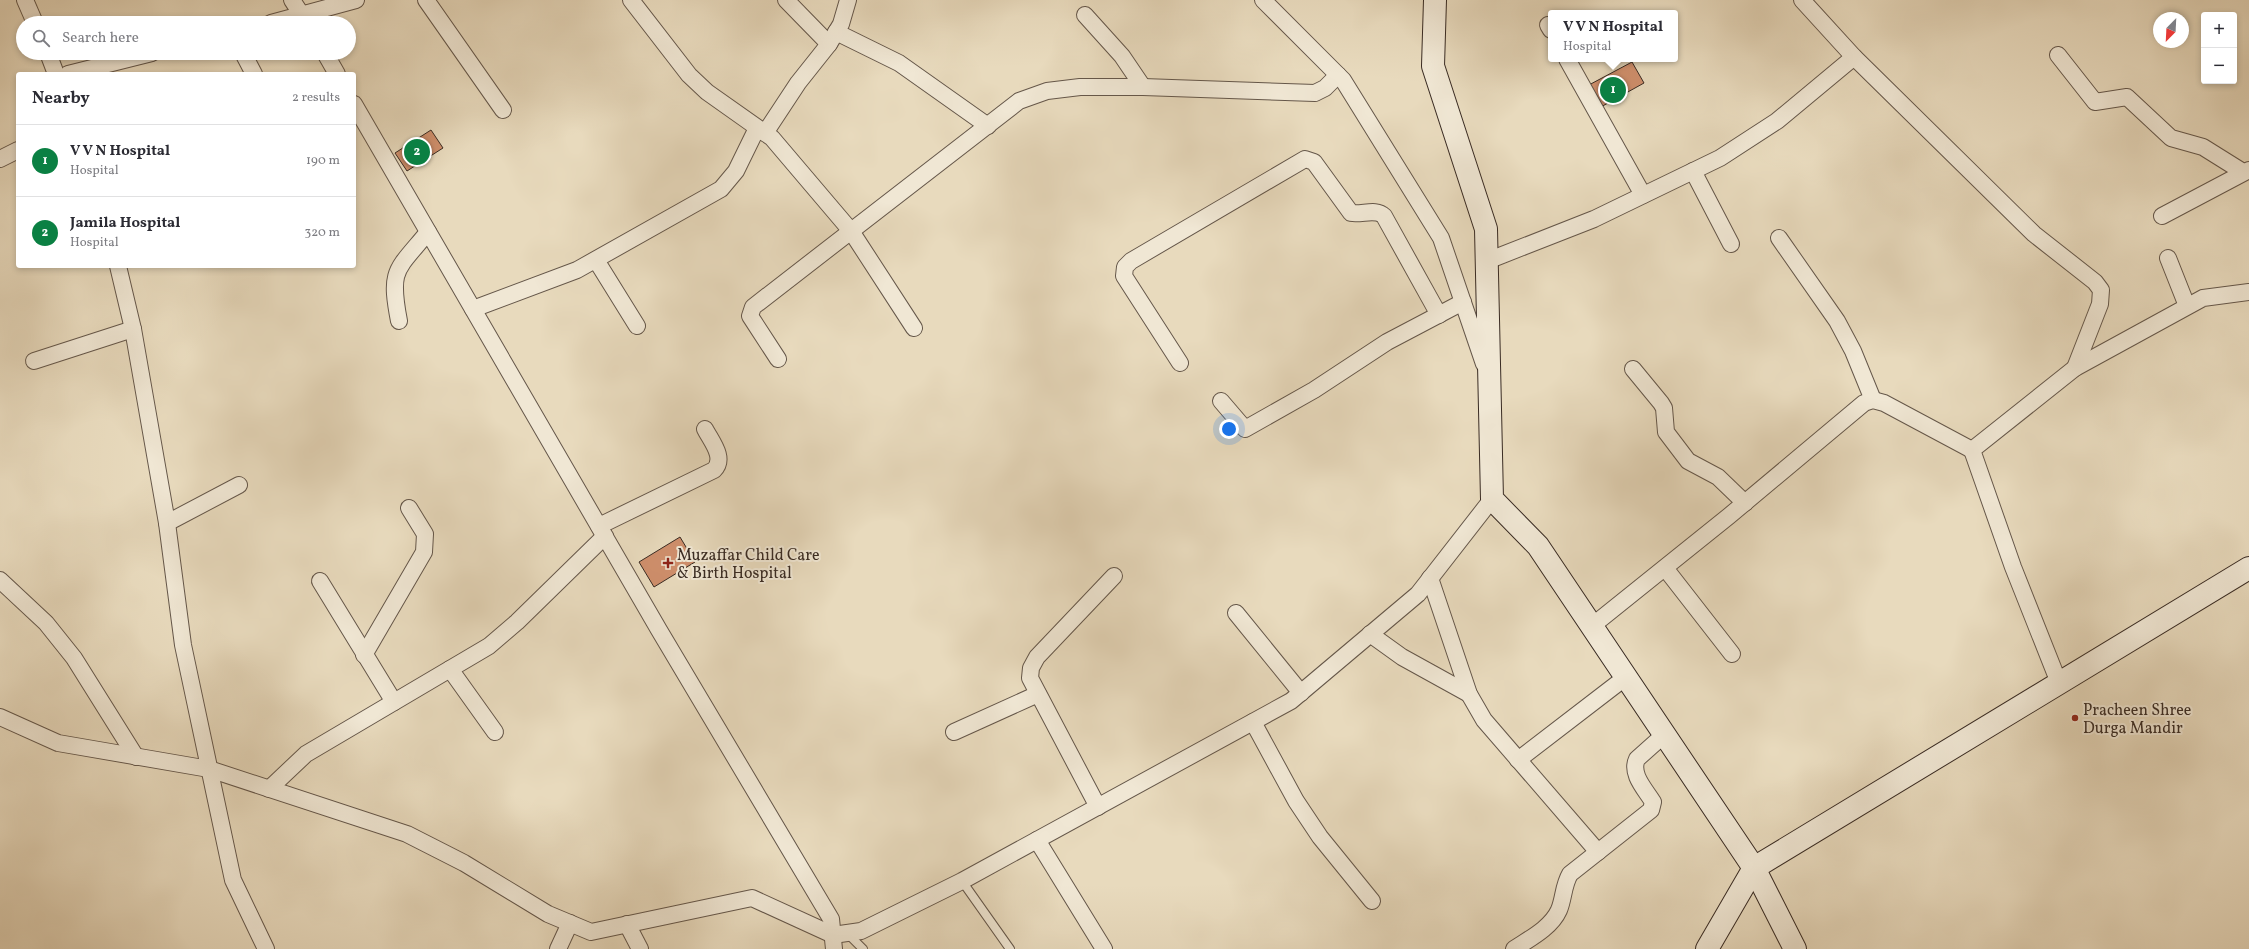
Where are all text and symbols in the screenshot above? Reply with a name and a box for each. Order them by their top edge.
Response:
popup [1548,10,1678,62]
north arrow [2153,12,2189,48]
map controls [2201,12,2237,84]
button: + [2201,12,2237,48]
search box [16,16,356,60]
text: V V N Hospital [1563,17,1663,38]
icon: search [30,27,52,49]
text: Search here [62,28,139,49]
text: Hospital [1563,38,1612,56]
button: − [2201,48,2237,84]
pin: 1 [1600,75,1626,105]
text: Nearby [32,87,90,110]
text: 2 results [292,89,340,107]
pin: 2 [404,137,430,167]
text: V V N Hospital [70,141,170,162]
text: 1 [42,152,48,170]
text: 190 m [306,152,340,170]
text: Hospital [70,162,119,180]
text: Jamila Hospital [70,213,180,234]
text: 2 [42,224,48,242]
text: 320 m [305,224,340,242]
text: Hospital [70,234,119,252]
your location [1219,419,1239,439]
place label: Muzaffar Child Care & Birth Hospital [677,545,820,585]
marker: Muzaffar Child Care & Birth Hospital [662,557,674,569]
place label: Pracheen Shree Durga Mandir [2083,700,2191,740]
marker: Pracheen Shree Durga Mandir [2070,713,2080,723]

